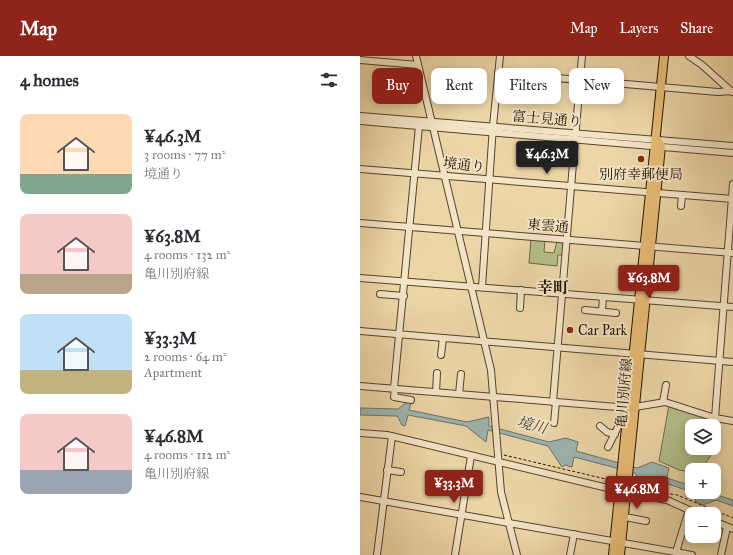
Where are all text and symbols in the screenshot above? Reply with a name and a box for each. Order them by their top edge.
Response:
text: Map [20,17,57,40]
text: Map [570,20,598,37]
text: Layers [620,20,658,37]
text: Share [680,20,713,37]
chip: Buy [372,68,423,104]
chip: Rent [431,68,487,104]
chip: Filters [495,68,561,104]
chip: New [569,68,624,104]
icon: filters [318,69,340,91]
text: 4 homes [20,70,79,91]
street label: 富士見通り [511,107,583,131]
text: ¥46.3M [144,126,201,147]
icon: home [52,130,100,178]
pin: ¥46.3M [514,141,580,175]
text: ¥46.3M [525,146,569,162]
text: 3 rooms · 77 m² [144,147,226,163]
street label: 境通り [442,154,486,176]
marker: 別府幸郵便局 [636,154,646,164]
text: 境通り [144,166,183,182]
place label: 別府幸郵便局 [599,166,683,183]
street label: 東雲通 [526,216,570,236]
text: ¥63.8M [144,226,201,247]
icon: home [52,230,100,278]
text: 4 rooms · 132 m² [144,247,230,263]
pin: ¥63.8M [616,265,682,299]
text: 亀川別府線 [144,266,209,282]
text: ¥63.8M [627,270,671,286]
district label: 幸町 [537,278,569,297]
place label: Car Park [578,322,628,339]
marker: Car Park [565,325,575,335]
text: ¥33.3M [144,328,197,349]
icon: home [52,330,100,378]
text: 2 rooms · 64 m² [144,349,227,365]
street label: 亀川別府線 [612,357,636,429]
text: Apartment [144,365,202,381]
water label: 境川 [515,412,551,438]
map controls [685,419,721,543]
button: layers [685,419,721,455]
text: ¥46.8M [144,426,203,447]
icon: home [52,430,100,478]
text: 4 rooms · 112 m² [144,447,230,463]
button: + [685,463,721,499]
text: 亀川別府線 [144,466,209,482]
pin: ¥33.3M [421,470,487,504]
text: ¥33.3M [434,475,474,491]
pin: ¥46.8M [604,476,670,510]
text: ¥46.8M [614,481,660,497]
button: − [685,507,721,543]

